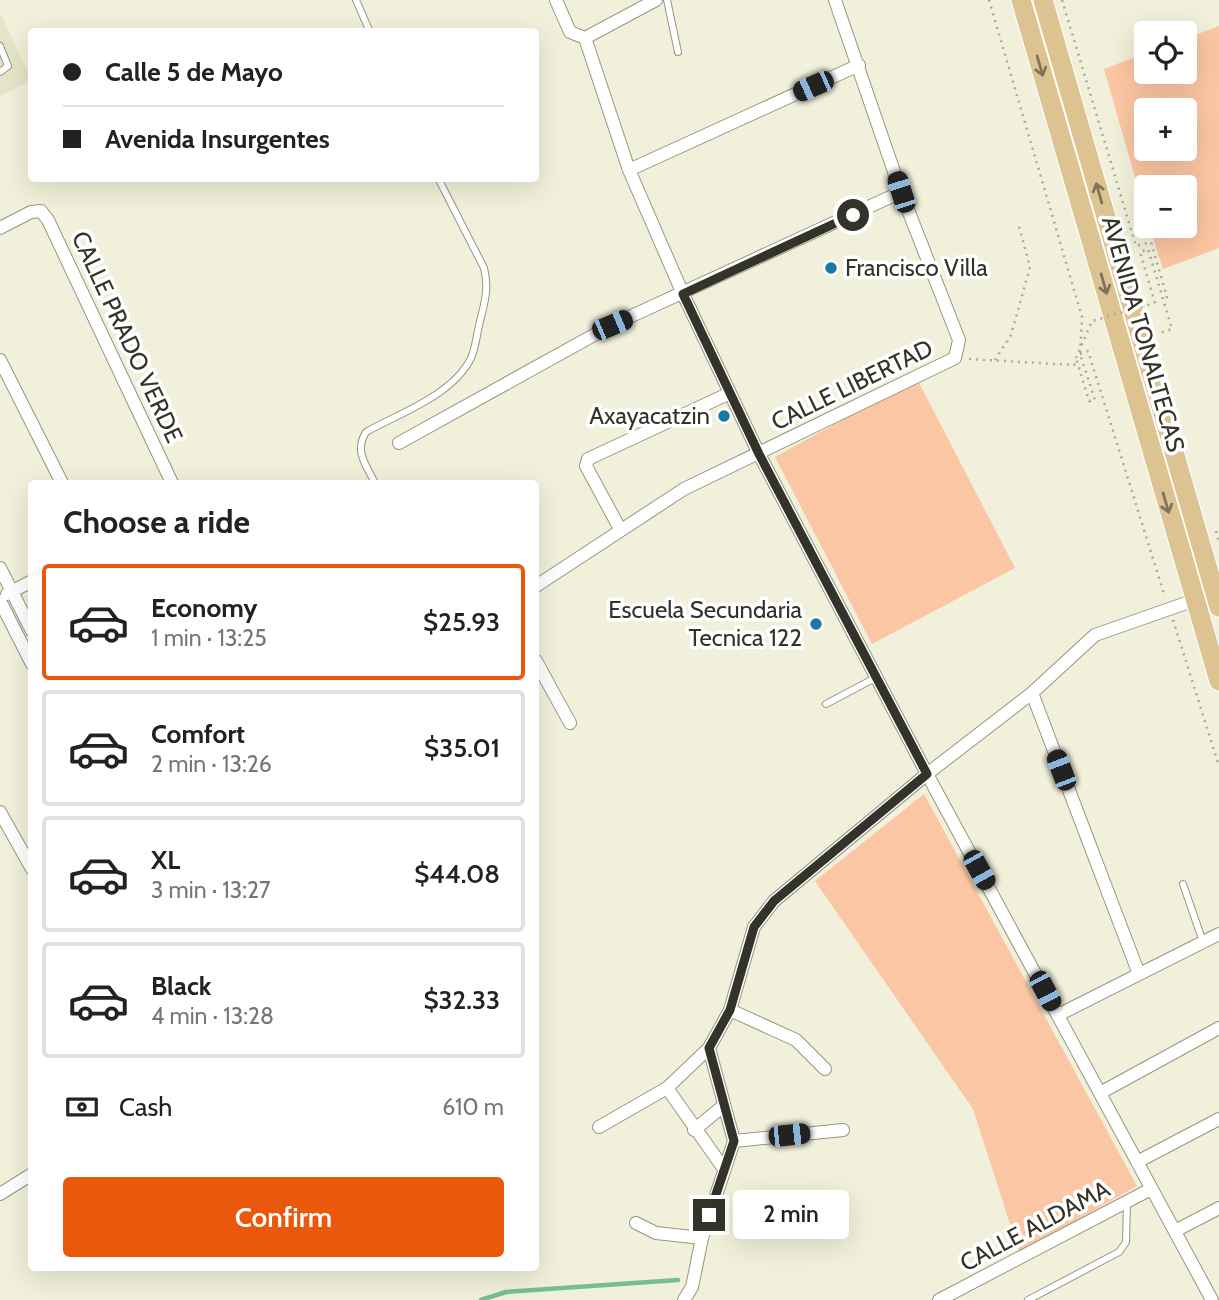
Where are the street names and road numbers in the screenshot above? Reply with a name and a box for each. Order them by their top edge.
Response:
street label: AVENIDA TONALTECAS [1096,213,1191,455]
street label: CALLE PRADO VERDE [66,227,189,447]
street label: CALLE LIBERTAD [766,333,937,436]
street label: CALLE ALDAMA [955,1174,1115,1277]

